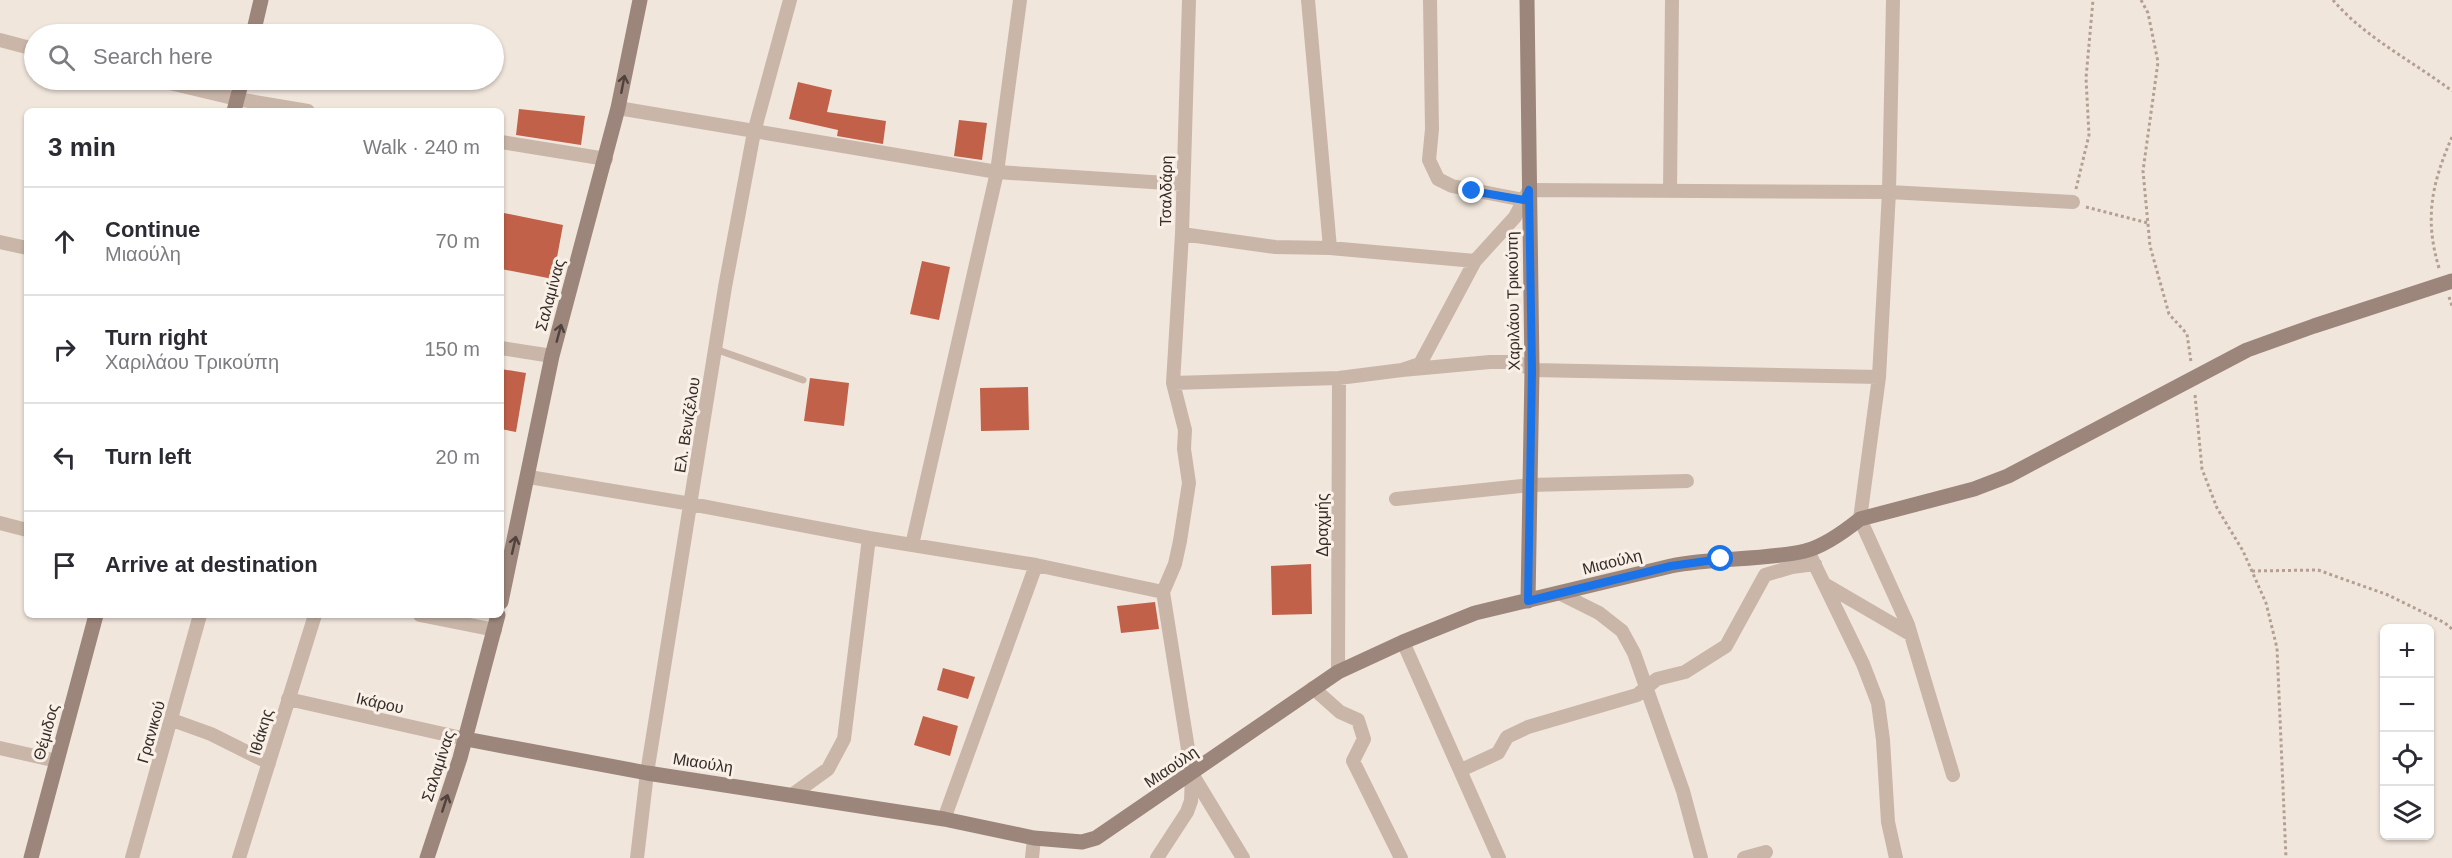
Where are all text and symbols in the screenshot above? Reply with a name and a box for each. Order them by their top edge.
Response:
search box [24,24,504,90]
icon: search [45,41,78,74]
text: Search here [93,44,213,69]
one-way arrow [618,74,629,94]
text: 3 min [48,132,116,162]
text: Walk · 240 m [363,136,480,158]
street label: Τσαλδάρη [1157,155,1175,227]
route end [1458,177,1484,203]
text: Continue [105,217,200,242]
icon: ahead [48,225,81,258]
text: 70 m [436,230,480,252]
street label: Χαριλάου Τρικούπη [1503,231,1523,371]
text: Μιαούλη [105,243,181,265]
street label: Σαλαμίνας [532,257,568,333]
one-way arrow [553,324,565,343]
text: Turn right [105,325,207,350]
icon: right [48,333,81,366]
text: 150 m [424,338,480,360]
text: Χαριλάου Τρικούπη [105,351,279,373]
street label: Ελ. Βενιζέλου [671,376,704,474]
icon: left [48,441,81,474]
text: Turn left [105,444,191,469]
text: 20 m [436,446,480,468]
street label: Δραχμής [1314,493,1331,557]
one-way arrow [508,535,520,554]
route start [1707,545,1733,571]
street label: Μιαούλη [1581,546,1643,578]
icon: arrive [48,549,81,582]
text: Arrive at destination [105,552,318,577]
map controls [2380,624,2434,840]
button: + [2380,624,2434,678]
button: − [2380,678,2434,732]
street label: Ικάρου [355,689,405,717]
street label: Γρανικού [134,699,168,765]
street label: Θέμιδος [30,702,62,762]
street label: Ιθάκης [246,707,276,757]
street label: Σαλαμίνας [418,728,458,804]
button: locate [2380,732,2434,786]
street label: Μιαούλη [1141,743,1201,791]
street label: Μιαούλη [672,750,734,776]
button: layers [2380,786,2434,840]
one-way arrow [441,794,452,812]

